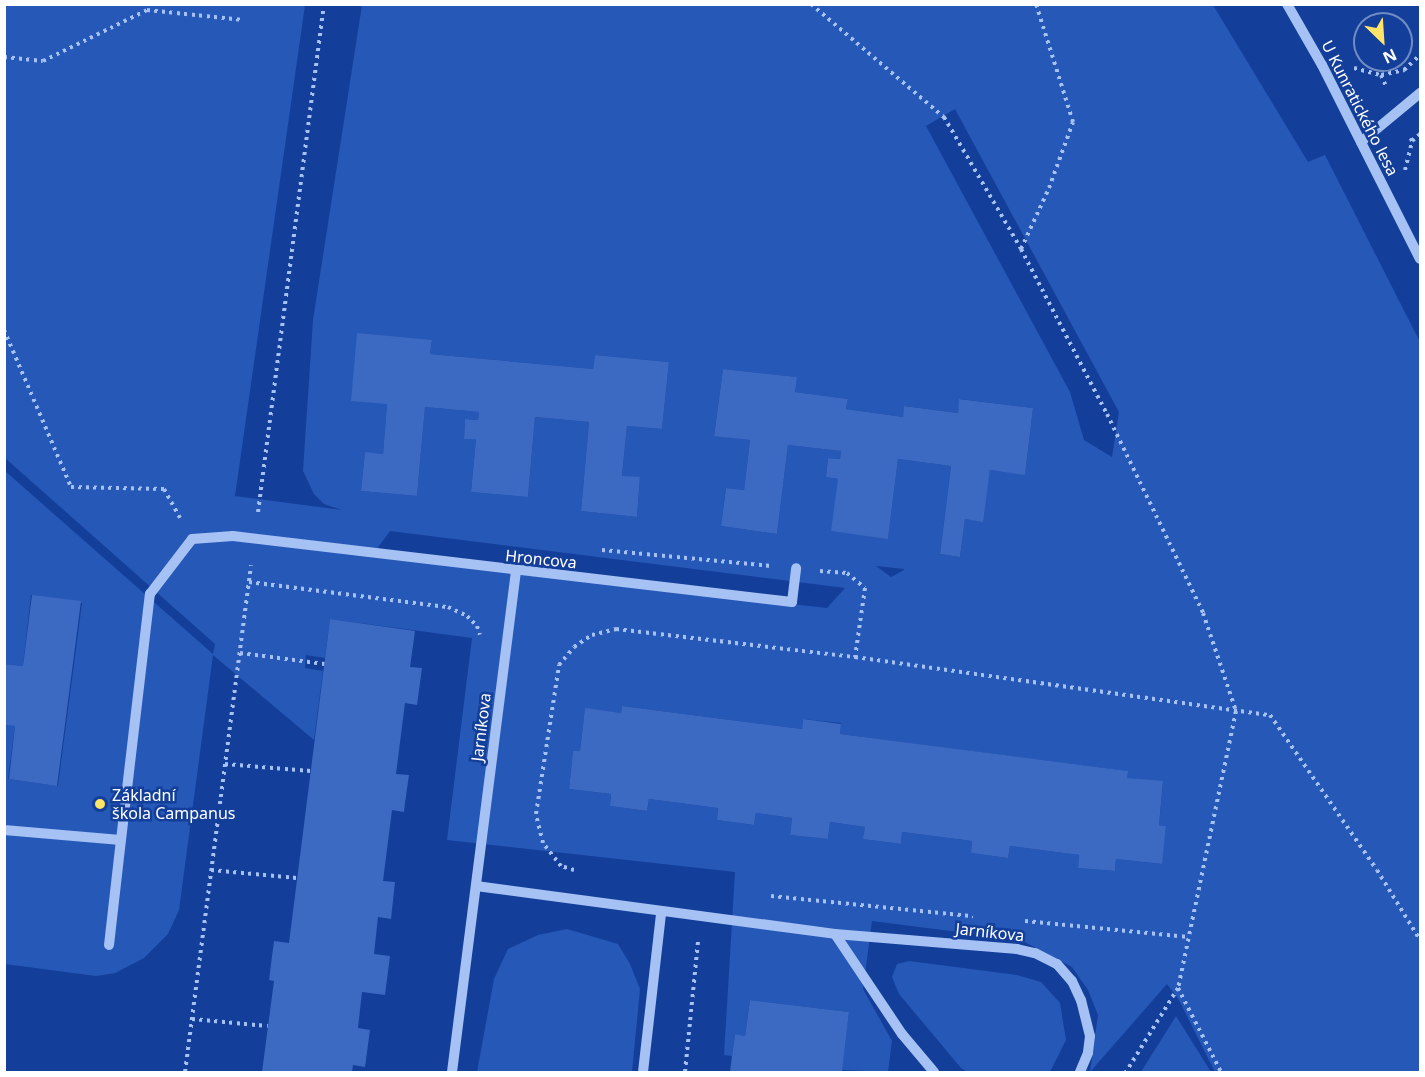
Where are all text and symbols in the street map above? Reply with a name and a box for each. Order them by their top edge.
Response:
north arrow [1353,12,1413,72]
street label: U Kunratického lesa [1318,37,1402,179]
text: N [1379,44,1400,69]
street label: Hroncova [504,546,578,572]
street label: Jarníkova [467,692,495,762]
place label: Základní škola Campanus [112,785,235,823]
marker: Základní škola Campanus [93,797,107,811]
street label: Jarníkova [955,919,1025,945]

